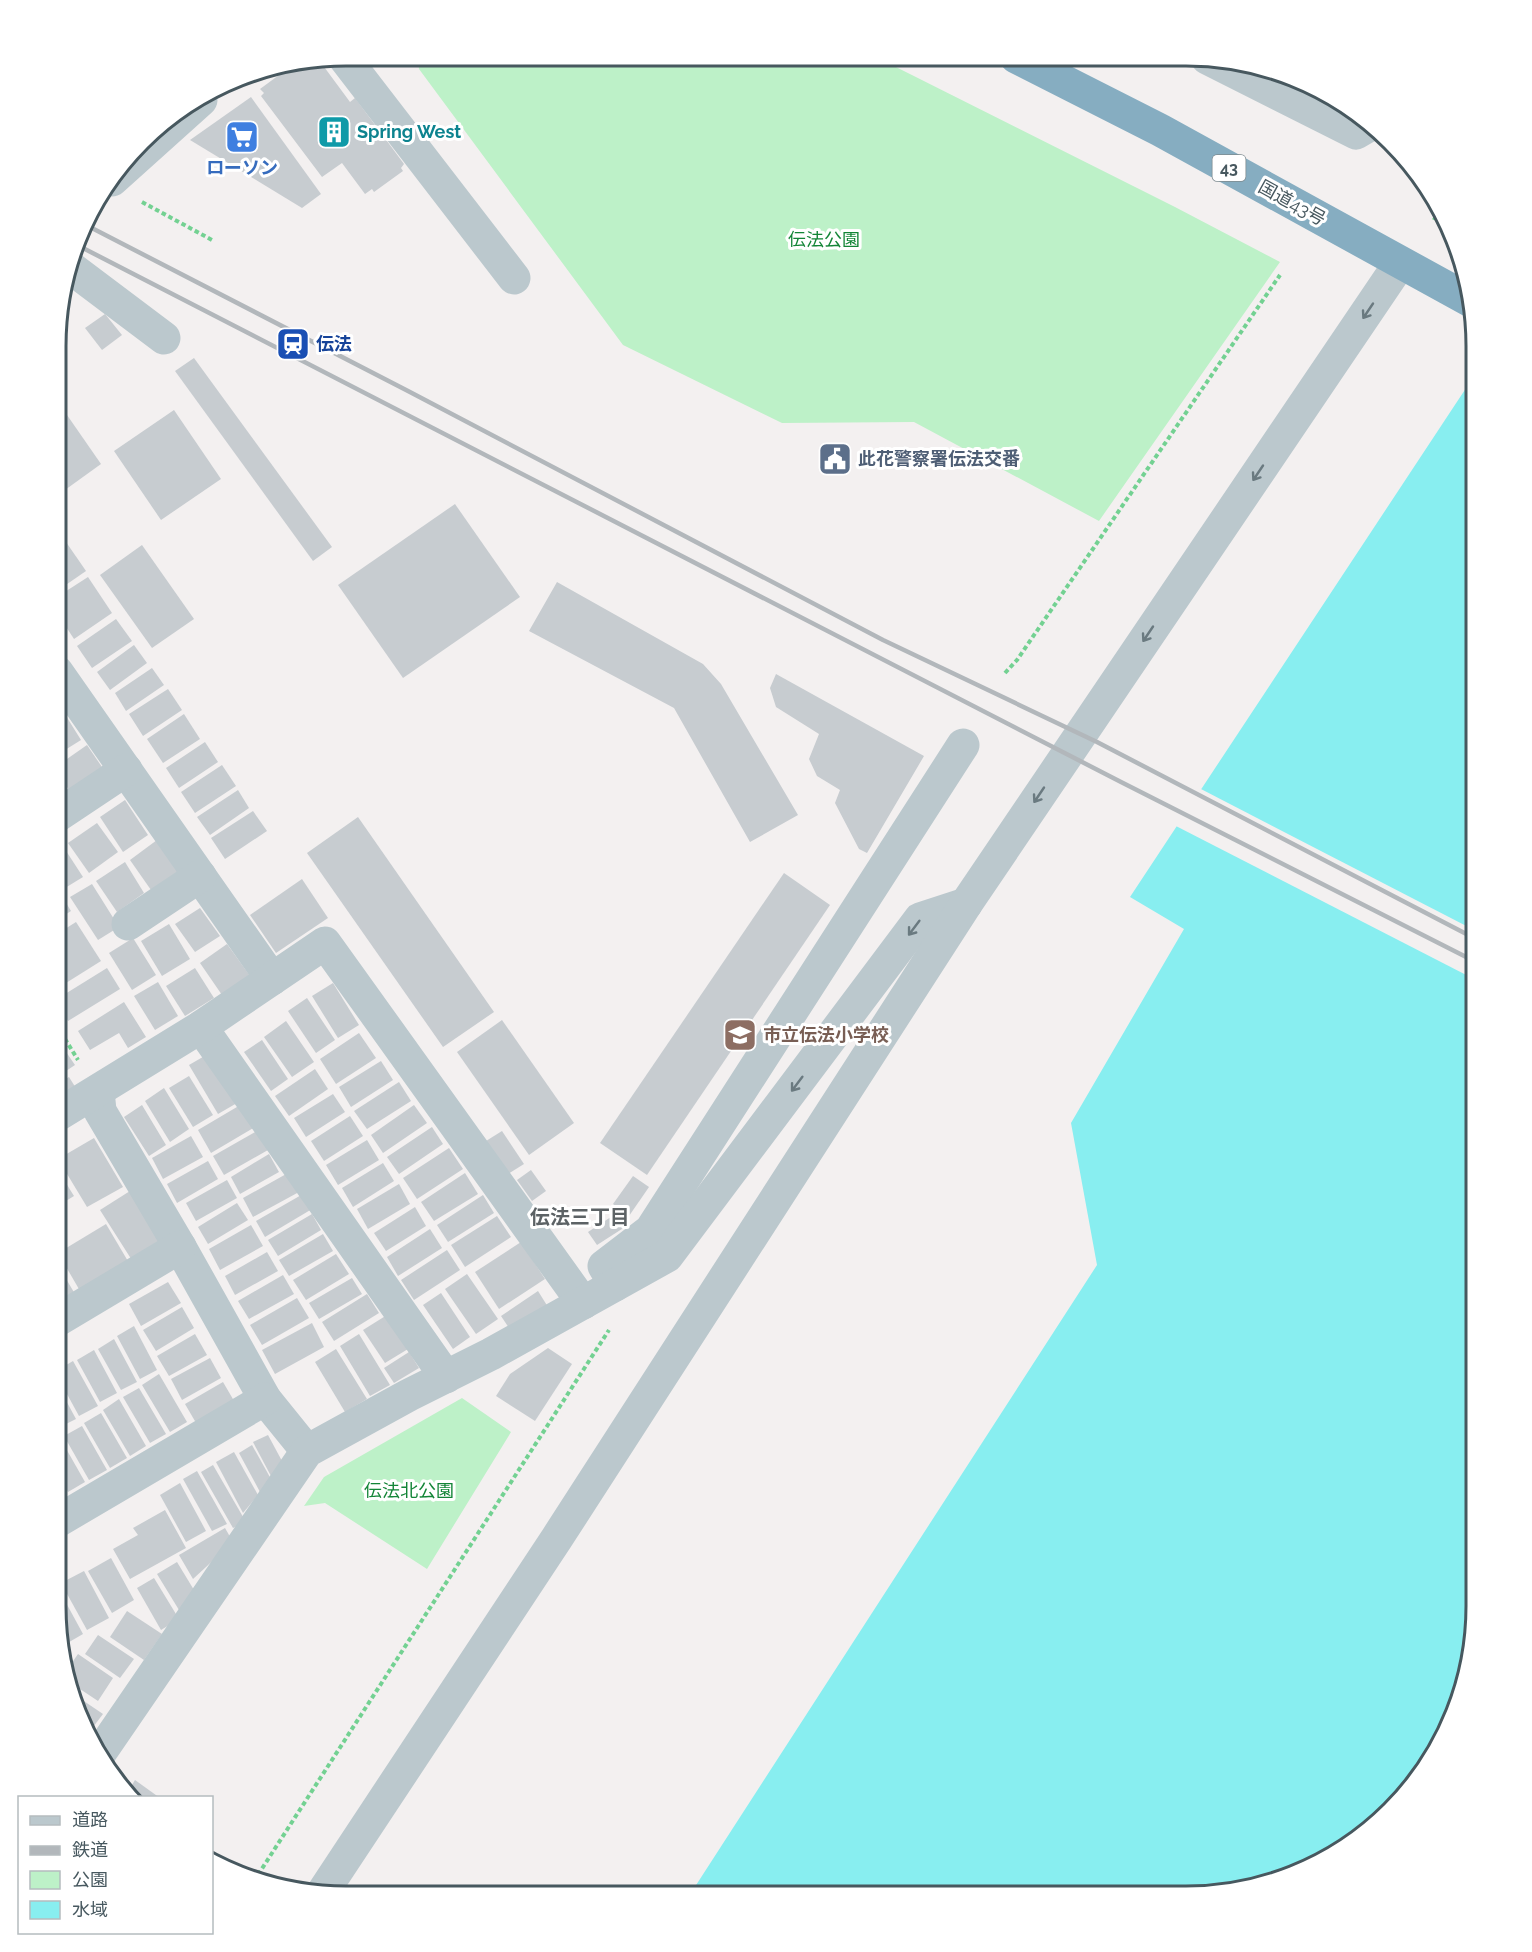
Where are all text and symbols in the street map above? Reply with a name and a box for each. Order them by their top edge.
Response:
building icon: Spring West [316,114,352,150]
supermarket icon: ローソン [224,119,260,155]
place label: Spring West [357,121,461,142]
road number: 43 [1212,155,1246,181]
place label: ローソン [206,157,278,178]
street label: 国道43号 [1255,176,1329,230]
park label: 伝法公園 [788,229,860,250]
one-way arrow [1361,303,1374,320]
station icon: 伝法 [275,326,311,362]
place label: 伝法 [316,333,352,354]
public building icon: 此花警察署伝法交番 [817,441,853,477]
place label: 此花警察署伝法交番 [858,448,1020,469]
one-way arrow [1252,464,1264,480]
one-way arrow [1142,625,1154,642]
one-way arrow [1033,787,1045,803]
one-way arrow [908,919,920,935]
school or university icon: 市立伝法小学校 [722,1017,758,1053]
place label: 市立伝法小学校 [763,1024,889,1045]
one-way arrow [790,1075,803,1091]
district label: 伝法三丁目 [530,1205,630,1229]
park label: 伝法北公園 [364,1480,454,1501]
legend [18,1796,213,1934]
text: 道路 [72,1809,108,1830]
text: 鉄道 [72,1839,108,1860]
text: 公園 [72,1869,108,1890]
text: 水域 [72,1899,108,1920]

